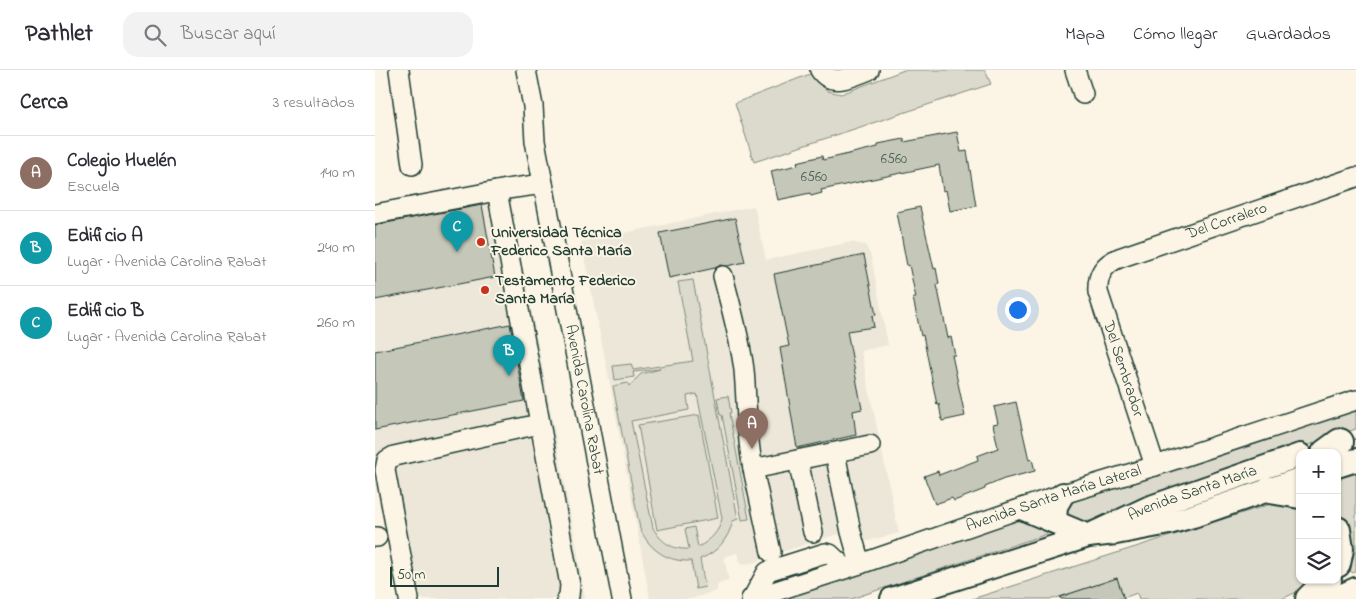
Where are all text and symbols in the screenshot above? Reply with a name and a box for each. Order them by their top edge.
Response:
search box [123,12,473,57]
text: Pathlet [25,17,93,52]
icon: search [141,21,169,49]
text: Buscar aquí [181,21,276,48]
text: Mapa [1065,22,1105,48]
text: Cómo llegar [1133,22,1218,48]
text: Guardados [1246,22,1331,48]
text: Cerca [20,88,68,118]
text: 3 resultados [273,91,355,115]
text: Colegio Huelén [67,148,176,175]
house number: 6560 [881,149,907,170]
text: A [31,161,41,185]
text: 140 m [320,161,355,185]
house number: 6560 [801,167,827,188]
text: Escuela [67,175,120,199]
street label: Del Corralero [1182,196,1271,247]
pin: C [441,211,473,252]
place label: Universidad Técnica Federico Santa María [490,221,632,263]
text: Edificio A [67,223,143,250]
text: B [31,236,41,260]
text: 240 m [317,236,355,260]
marker: Universidad Técnica Federico Santa María [475,236,487,248]
text: Lugar · Avenida Carolina Rabat [67,250,267,274]
place label: Testamento Federico Santa María [495,269,636,311]
marker: Testamento Federico Santa María [479,284,491,296]
your location [1005,297,1031,323]
text: Edificio B [67,298,144,325]
text: C [32,311,40,335]
text: 260 m [317,311,355,335]
street label: Del Sembrador [1096,317,1150,420]
street label: Avenida Carolina Rabat [558,322,610,477]
text: Lugar · Avenida Carolina Rabat [67,325,267,349]
pin: B [493,335,525,376]
pin: A [736,408,768,449]
map controls [1296,449,1341,584]
button: + [1296,449,1341,494]
street label: Avenida Santa María Lateral [963,459,1145,539]
street label: Avenida Santa María [1124,459,1260,528]
button: − [1296,494,1341,539]
button: layers [1296,539,1341,584]
scale bar [390,564,499,587]
text: 50 m [397,565,425,586]

